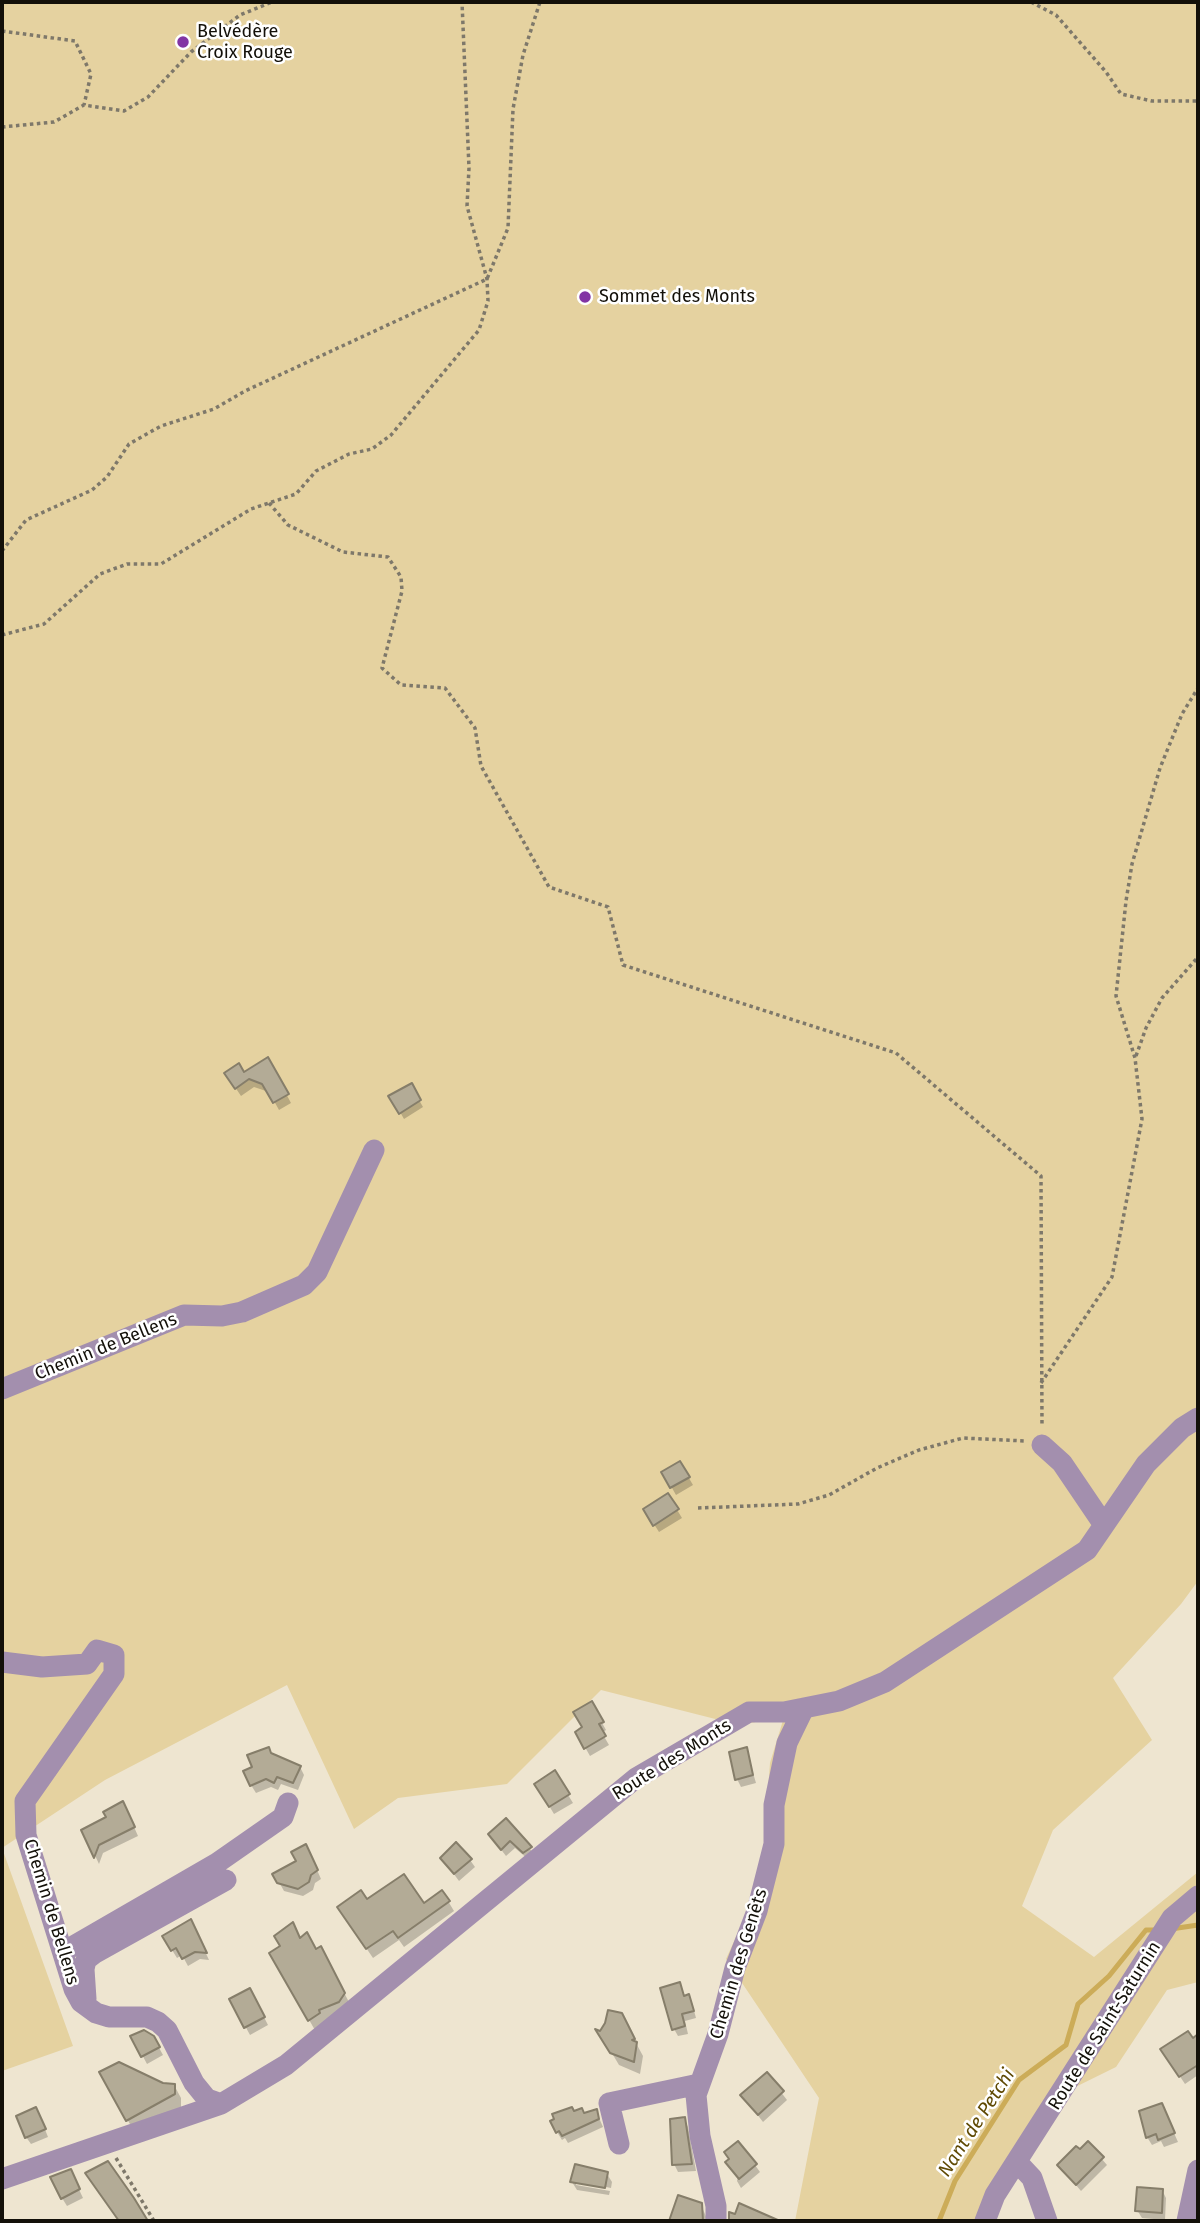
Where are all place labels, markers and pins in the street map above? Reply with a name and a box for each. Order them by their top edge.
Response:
place label: Belvédère Croix Rouge [197,21,293,64]
marker: Belvédère Croix Rouge [175,34,191,50]
place label: Sommet des Monts [599,286,755,308]
marker: Sommet des Monts [577,289,593,305]

